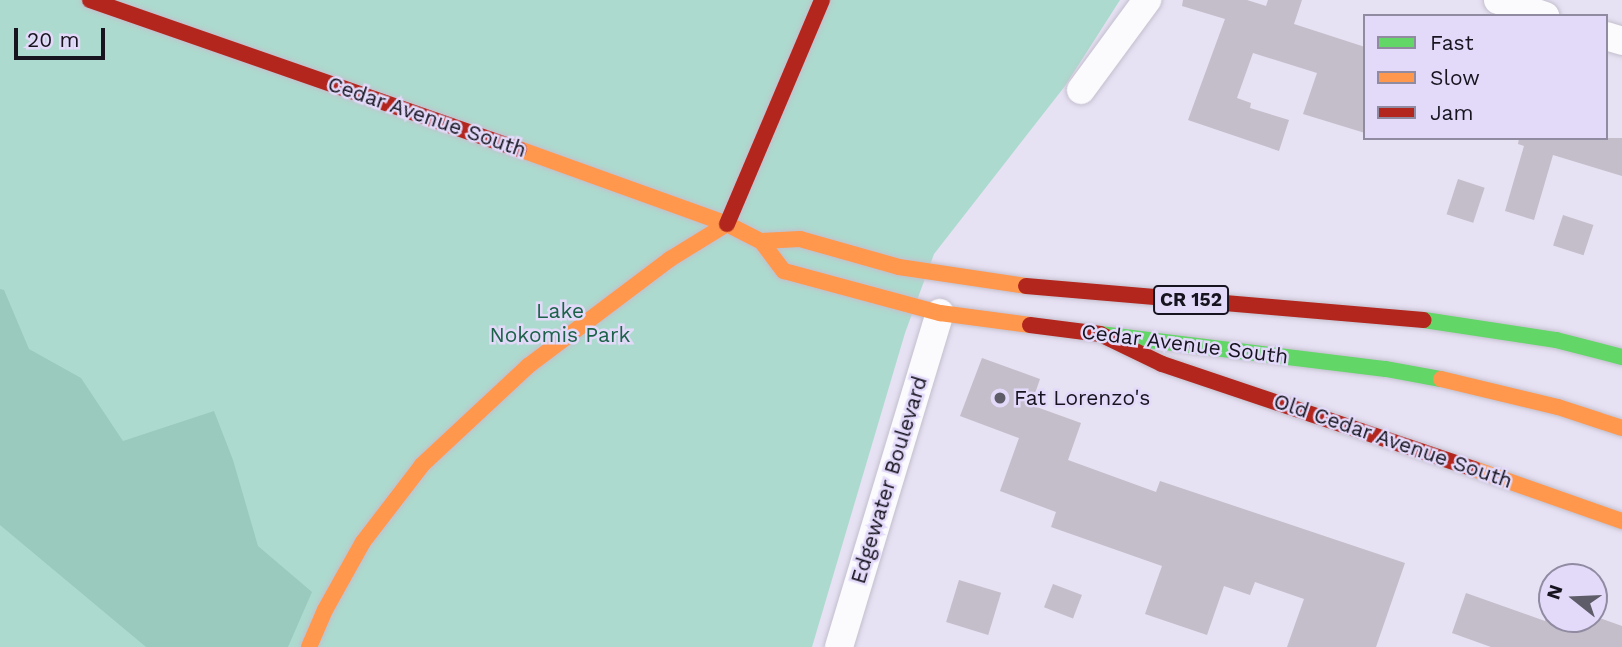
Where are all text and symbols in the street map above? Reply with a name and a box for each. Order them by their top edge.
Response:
scale bar [18,14,108,58]
legend [1363,14,1608,140]
text: 20 m [27,27,79,52]
text: Fast [1430,30,1474,55]
text: Slow [1430,65,1480,90]
street label: Cedar Avenue South [324,71,530,163]
text: Jam [1430,100,1473,125]
road number: CR 152 [1152,284,1230,316]
park label: Lake Nokomis Park [490,298,630,348]
street label: Cedar Avenue South [1079,319,1291,369]
street label: Edgewater Boulevard [845,373,933,587]
place label: Fat Lorenzo's [1014,385,1150,411]
street label: Old Cedar Avenue South [1270,388,1516,494]
marker: Fat Lorenzo's [992,390,1008,406]
north arrow [1538,563,1608,633]
text: N [1541,582,1568,602]

